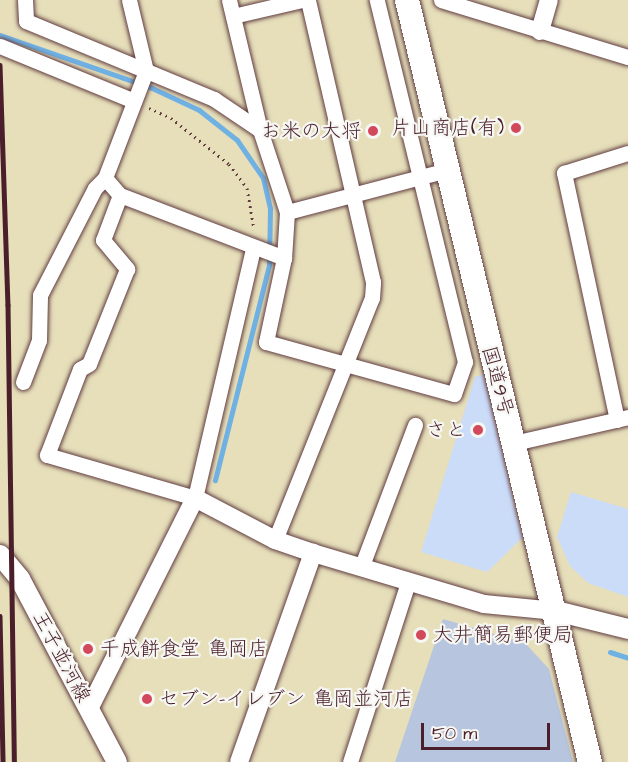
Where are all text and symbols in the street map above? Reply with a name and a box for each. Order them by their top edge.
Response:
place label: 片山商店(有) [391,116,504,140]
place label: お米の大将 [261,119,361,143]
marker: 片山商店(有) [509,121,523,135]
marker: お米の大将 [366,124,380,138]
street label: 国道9号 [476,343,518,419]
place label: さと [426,418,466,442]
marker: さと [471,423,485,437]
street label: 王子並河線 [27,607,95,707]
place label: 大井簡易郵便局 [433,623,573,647]
marker: 大井簡易郵便局 [414,628,428,642]
place label: 千成餅食堂 亀岡店 [100,637,268,661]
marker: 千成餅食堂 亀岡店 [81,642,95,656]
place label: セブン-イレブン 亀岡並河店 [159,687,413,711]
marker: セブン-イレブン 亀岡並河店 [140,692,154,706]
scale bar [424,711,553,749]
text: 50 m [432,721,477,746]

